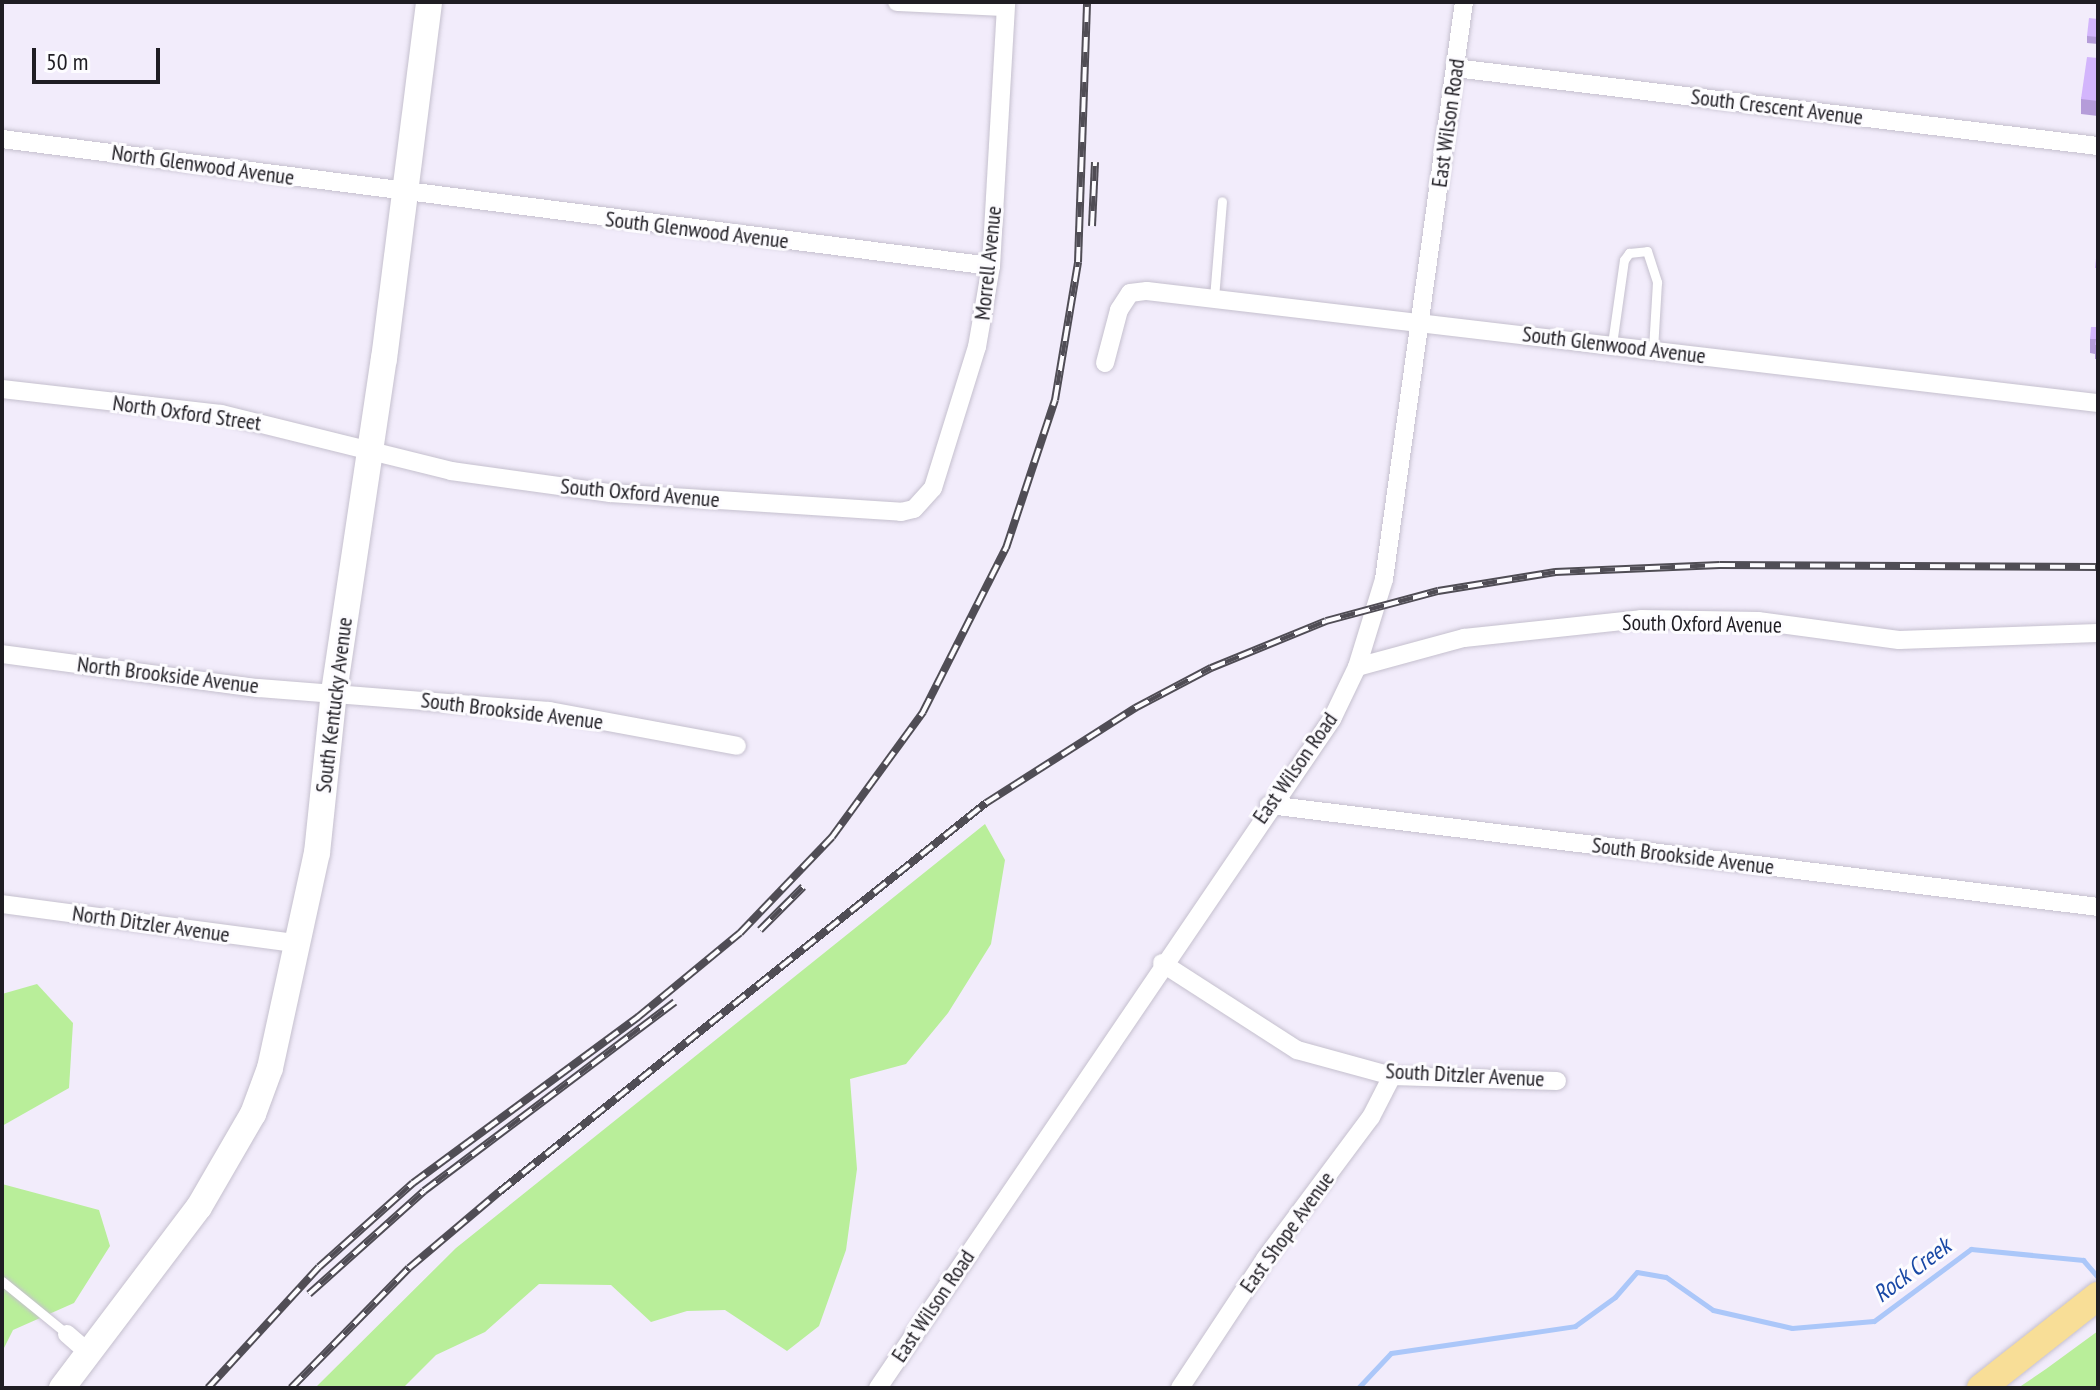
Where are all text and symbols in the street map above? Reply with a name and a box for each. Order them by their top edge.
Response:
scale bar [36,32,164,82]
text: 50 m [46,46,88,77]
street label: East Wilson Road [1426,57,1470,189]
street label: South Crescent Avenue [1689,83,1865,131]
street label: North Glenwood Avenue [110,139,296,191]
street label: Morrell Avenue [969,204,1007,322]
street label: South Glenwood Avenue [603,206,791,254]
street label: South Glenwood Avenue [1520,321,1708,369]
street label: North Oxford Street [111,390,263,436]
street label: South Oxford Avenue [559,473,721,513]
street label: South Oxford Avenue [1622,609,1782,639]
street label: South Kentucky Avenue [310,615,358,795]
street label: North Brookside Avenue [75,651,261,699]
street label: South Brookside Avenue [419,687,605,735]
street label: East Wilson Road [1247,707,1343,829]
street label: South Brookside Avenue [1590,832,1776,880]
street label: North Ditzler Avenue [70,900,232,948]
street label: South Ditzler Avenue [1385,1058,1545,1092]
street label: East Shope Avenue [1234,1166,1340,1298]
water label: Rock Creek [1867,1231,1957,1309]
street label: East Wilson Road [886,1245,980,1367]

